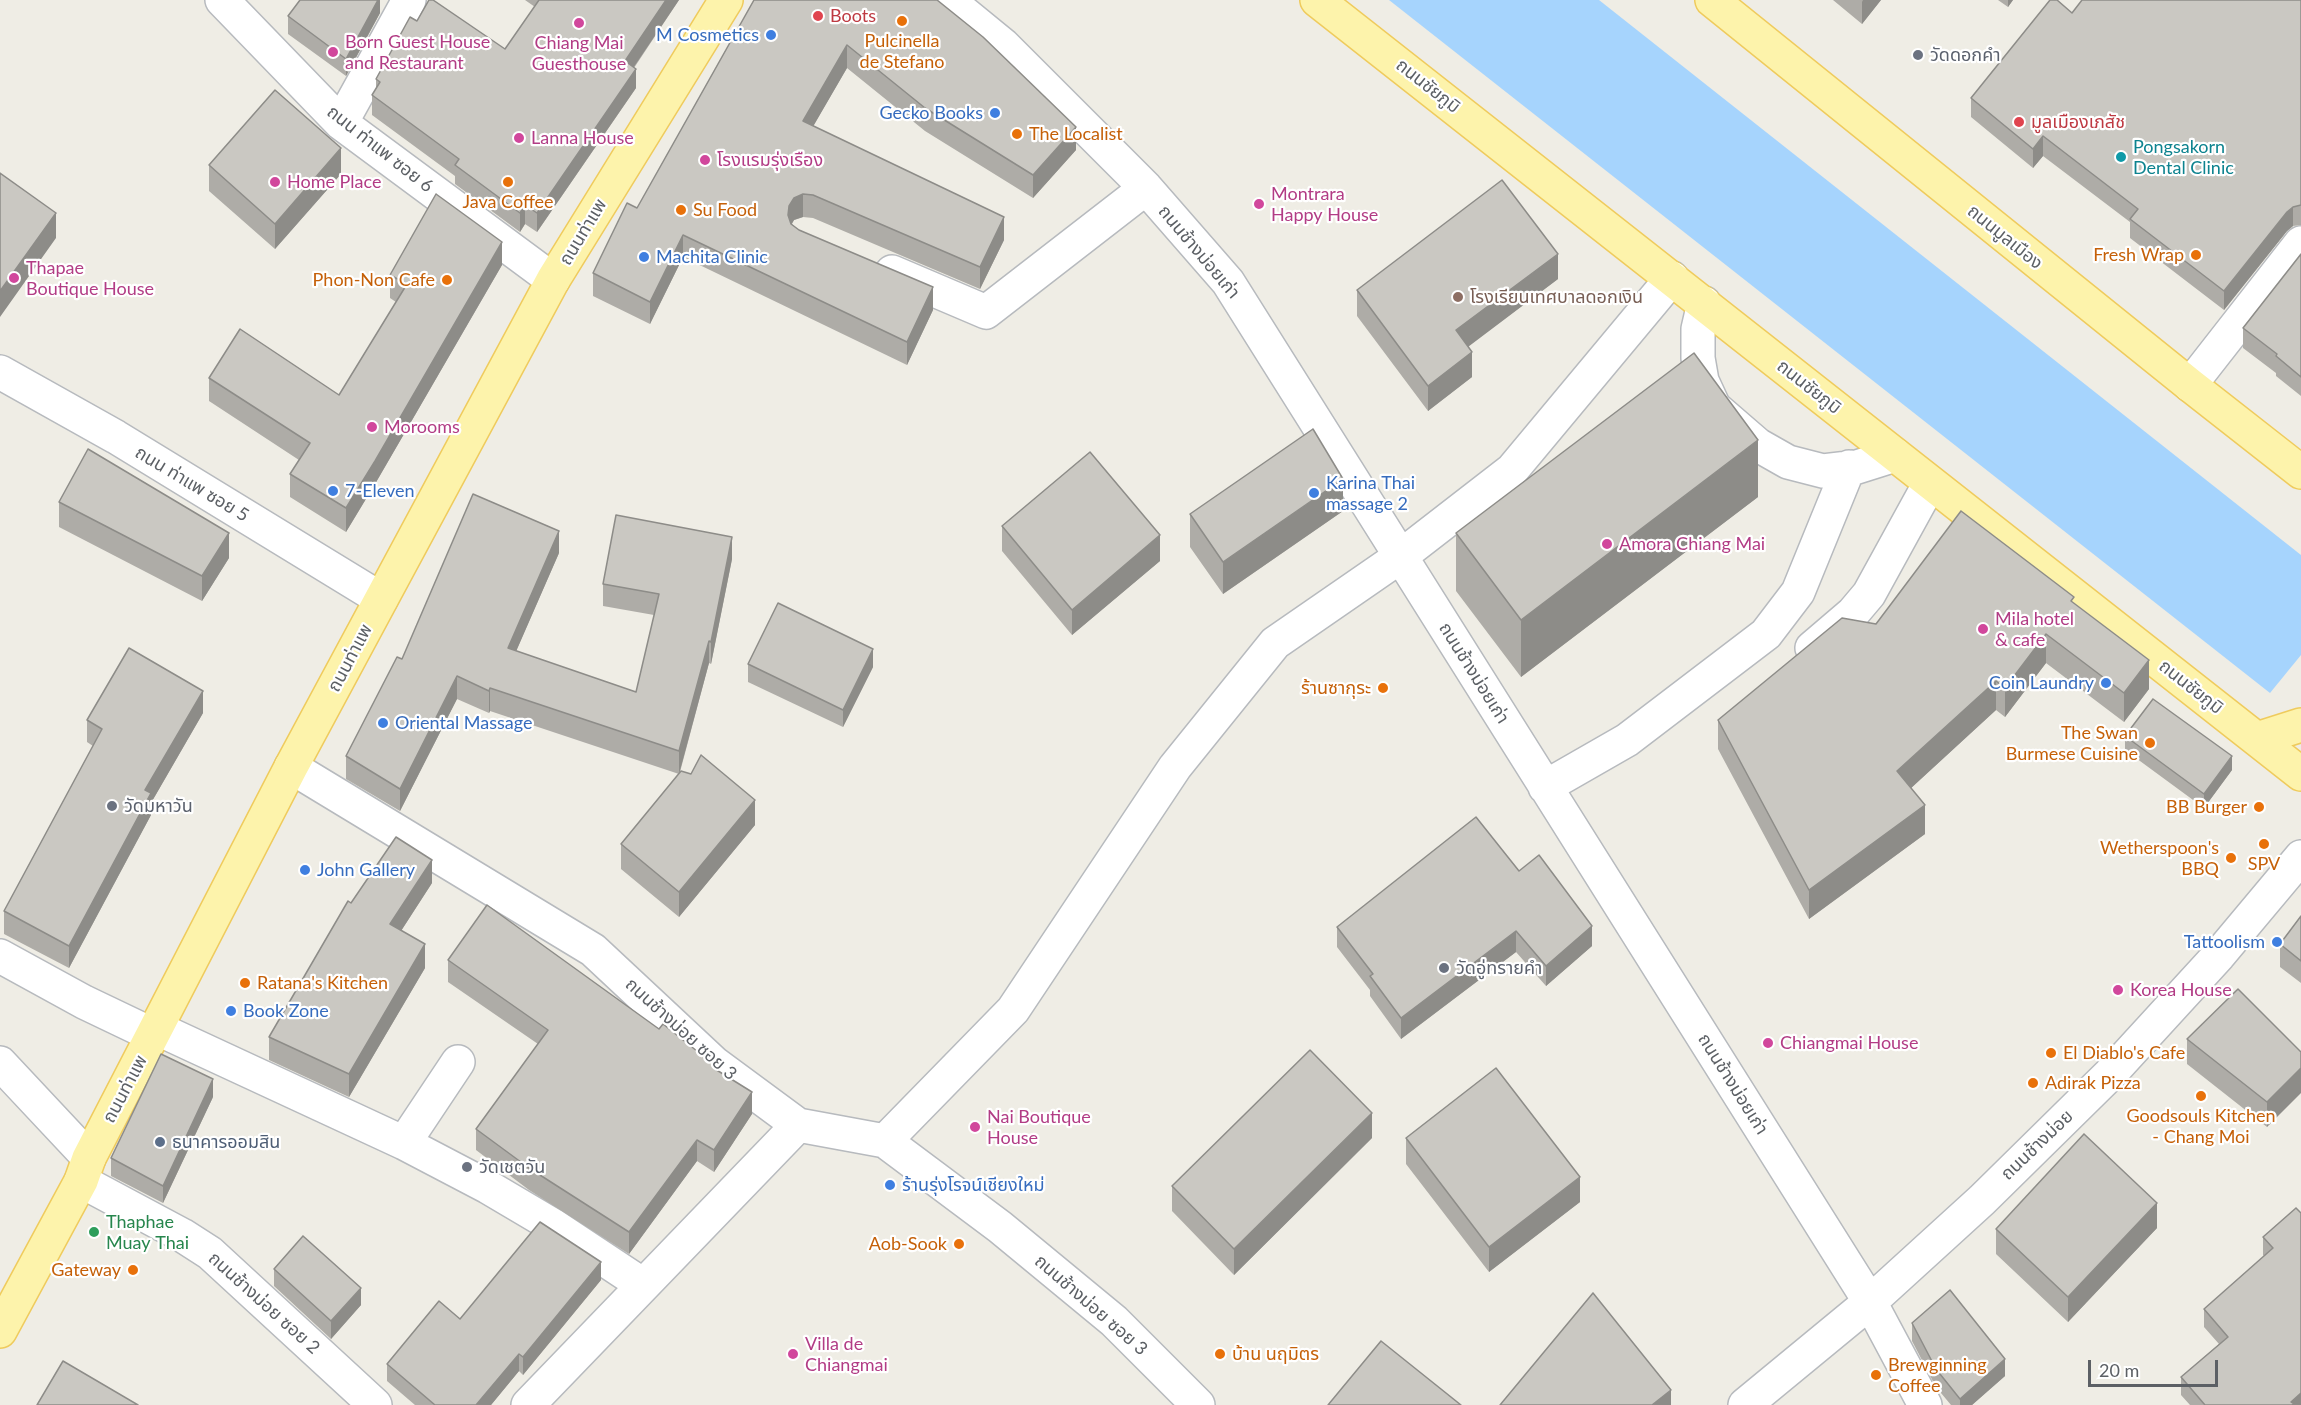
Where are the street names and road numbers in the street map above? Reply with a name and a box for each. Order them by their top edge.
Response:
street label: ถนนชัยภูมิ [1392,54,1464,118]
street label: ถนน ท่าแพ ซอย 6 [323,101,437,197]
street label: ถนนท่าแพ [555,195,611,269]
street label: ถนนมูลเมือง [1963,200,2047,274]
street label: ถนนช้างม่อยเก่า [1154,201,1244,303]
street label: ถนนชัยภูมิ [1773,355,1845,419]
street label: ถนน ท่าแพ ซอย 5 [131,442,253,526]
street label: ถนนช้างม่อยเก่า [1434,618,1514,728]
street label: ถนนท่าแพ [323,620,377,696]
street label: ถนนชัยภูมิ [2155,655,2227,719]
street label: ถนนช้างม่อย ซอย 3 [621,973,741,1085]
street label: ถนนช้างม่อยเก่า [1693,1029,1773,1139]
street label: ถนนท่าแพ [98,1051,152,1127]
street label: ถนนช้างม่อย [1996,1105,2078,1185]
street label: ถนนช้างม่อย ซอย 2 [204,1247,324,1359]
street label: ถนนช้างม่อย ซอย 3 [1030,1250,1152,1360]

